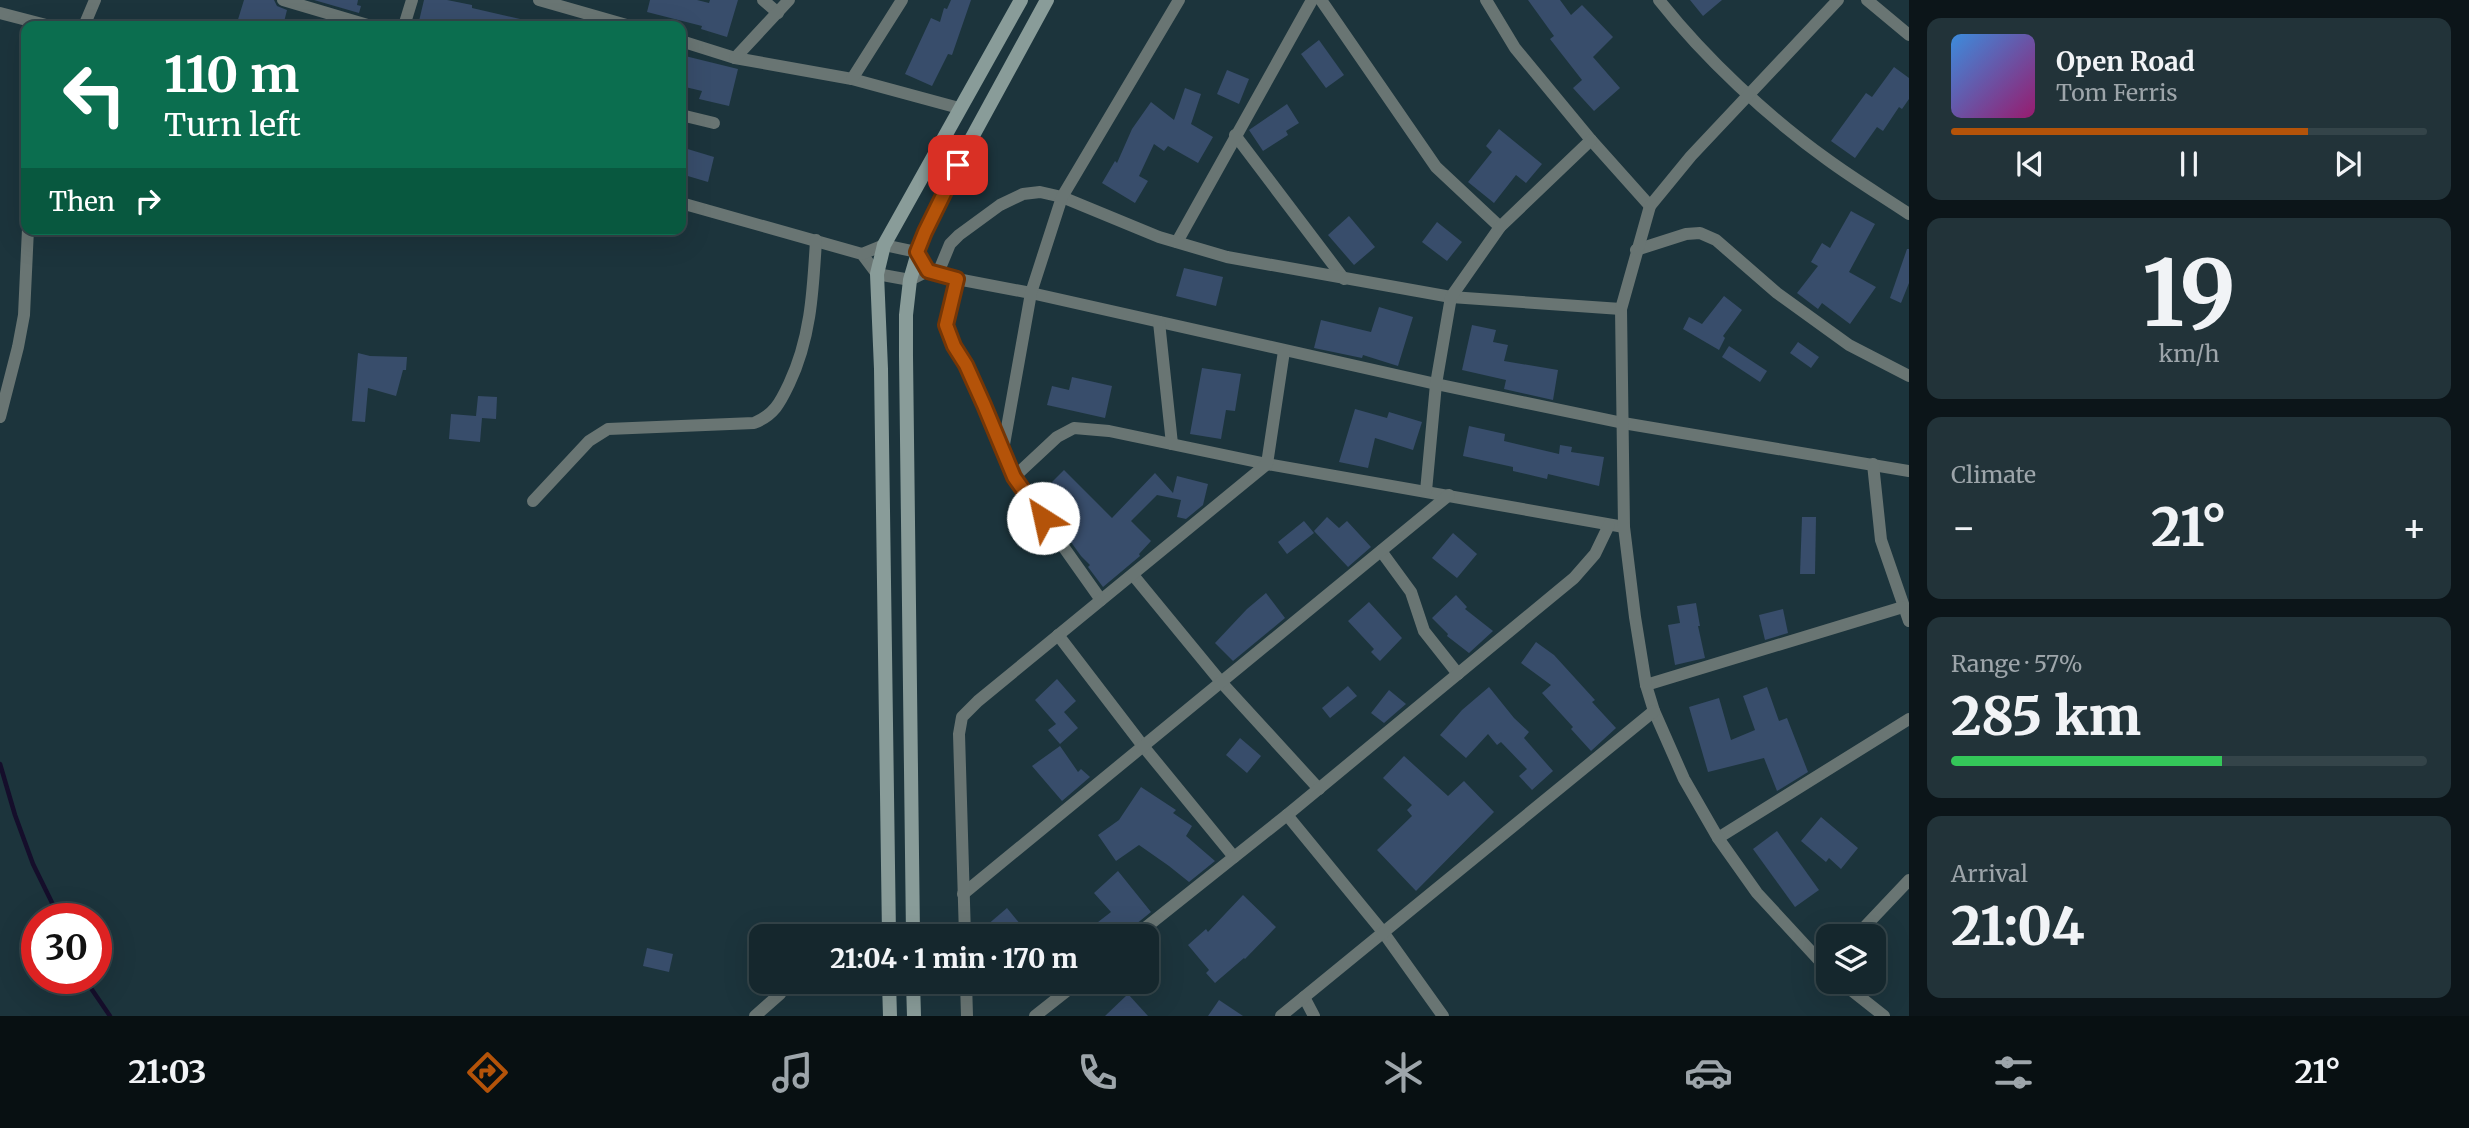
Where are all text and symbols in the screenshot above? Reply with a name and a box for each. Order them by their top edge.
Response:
text: 110 m [164,44,299,105]
text: Open Road [2056,45,2195,78]
icon: left [49,49,140,140]
text: Tom Ferris [2056,78,2178,107]
text: Turn left [164,105,301,145]
pin [928,135,988,195]
icon: previous [2011,145,2049,183]
icon: pause [2170,145,2208,183]
icon: next [2329,145,2367,183]
icon: arrive [939,146,977,184]
icon: right [129,182,167,220]
text: Then [49,185,115,218]
text: 19 [2142,236,2236,351]
text: km/h [2159,339,2219,368]
text: Climate [1951,460,2036,489]
position arrow [1006,481,1080,555]
text: 21° [2151,495,2227,560]
text: − [1951,504,1976,551]
text: + [2402,504,2427,551]
text: Range · 57% [1951,649,2083,678]
text: 285 km [1951,684,2141,749]
text: Arrival [1951,859,2028,888]
text: 21:04 [1951,894,2085,959]
speed limit sign: 30 [21,903,112,994]
map controls [1816,924,1886,994]
button: layers [1816,924,1886,994]
text: 21:04 · 1 min · 170 m [830,942,1078,975]
icon: directions [463,1048,512,1097]
icon: music [768,1048,817,1097]
icon: phone [1073,1048,1122,1097]
icon: climate [1379,1048,1428,1097]
icon: car [1684,1048,1733,1097]
icon: filters [1989,1048,2038,1097]
text: 21:03 [128,1052,207,1092]
text: 21° [2295,1052,2341,1092]

